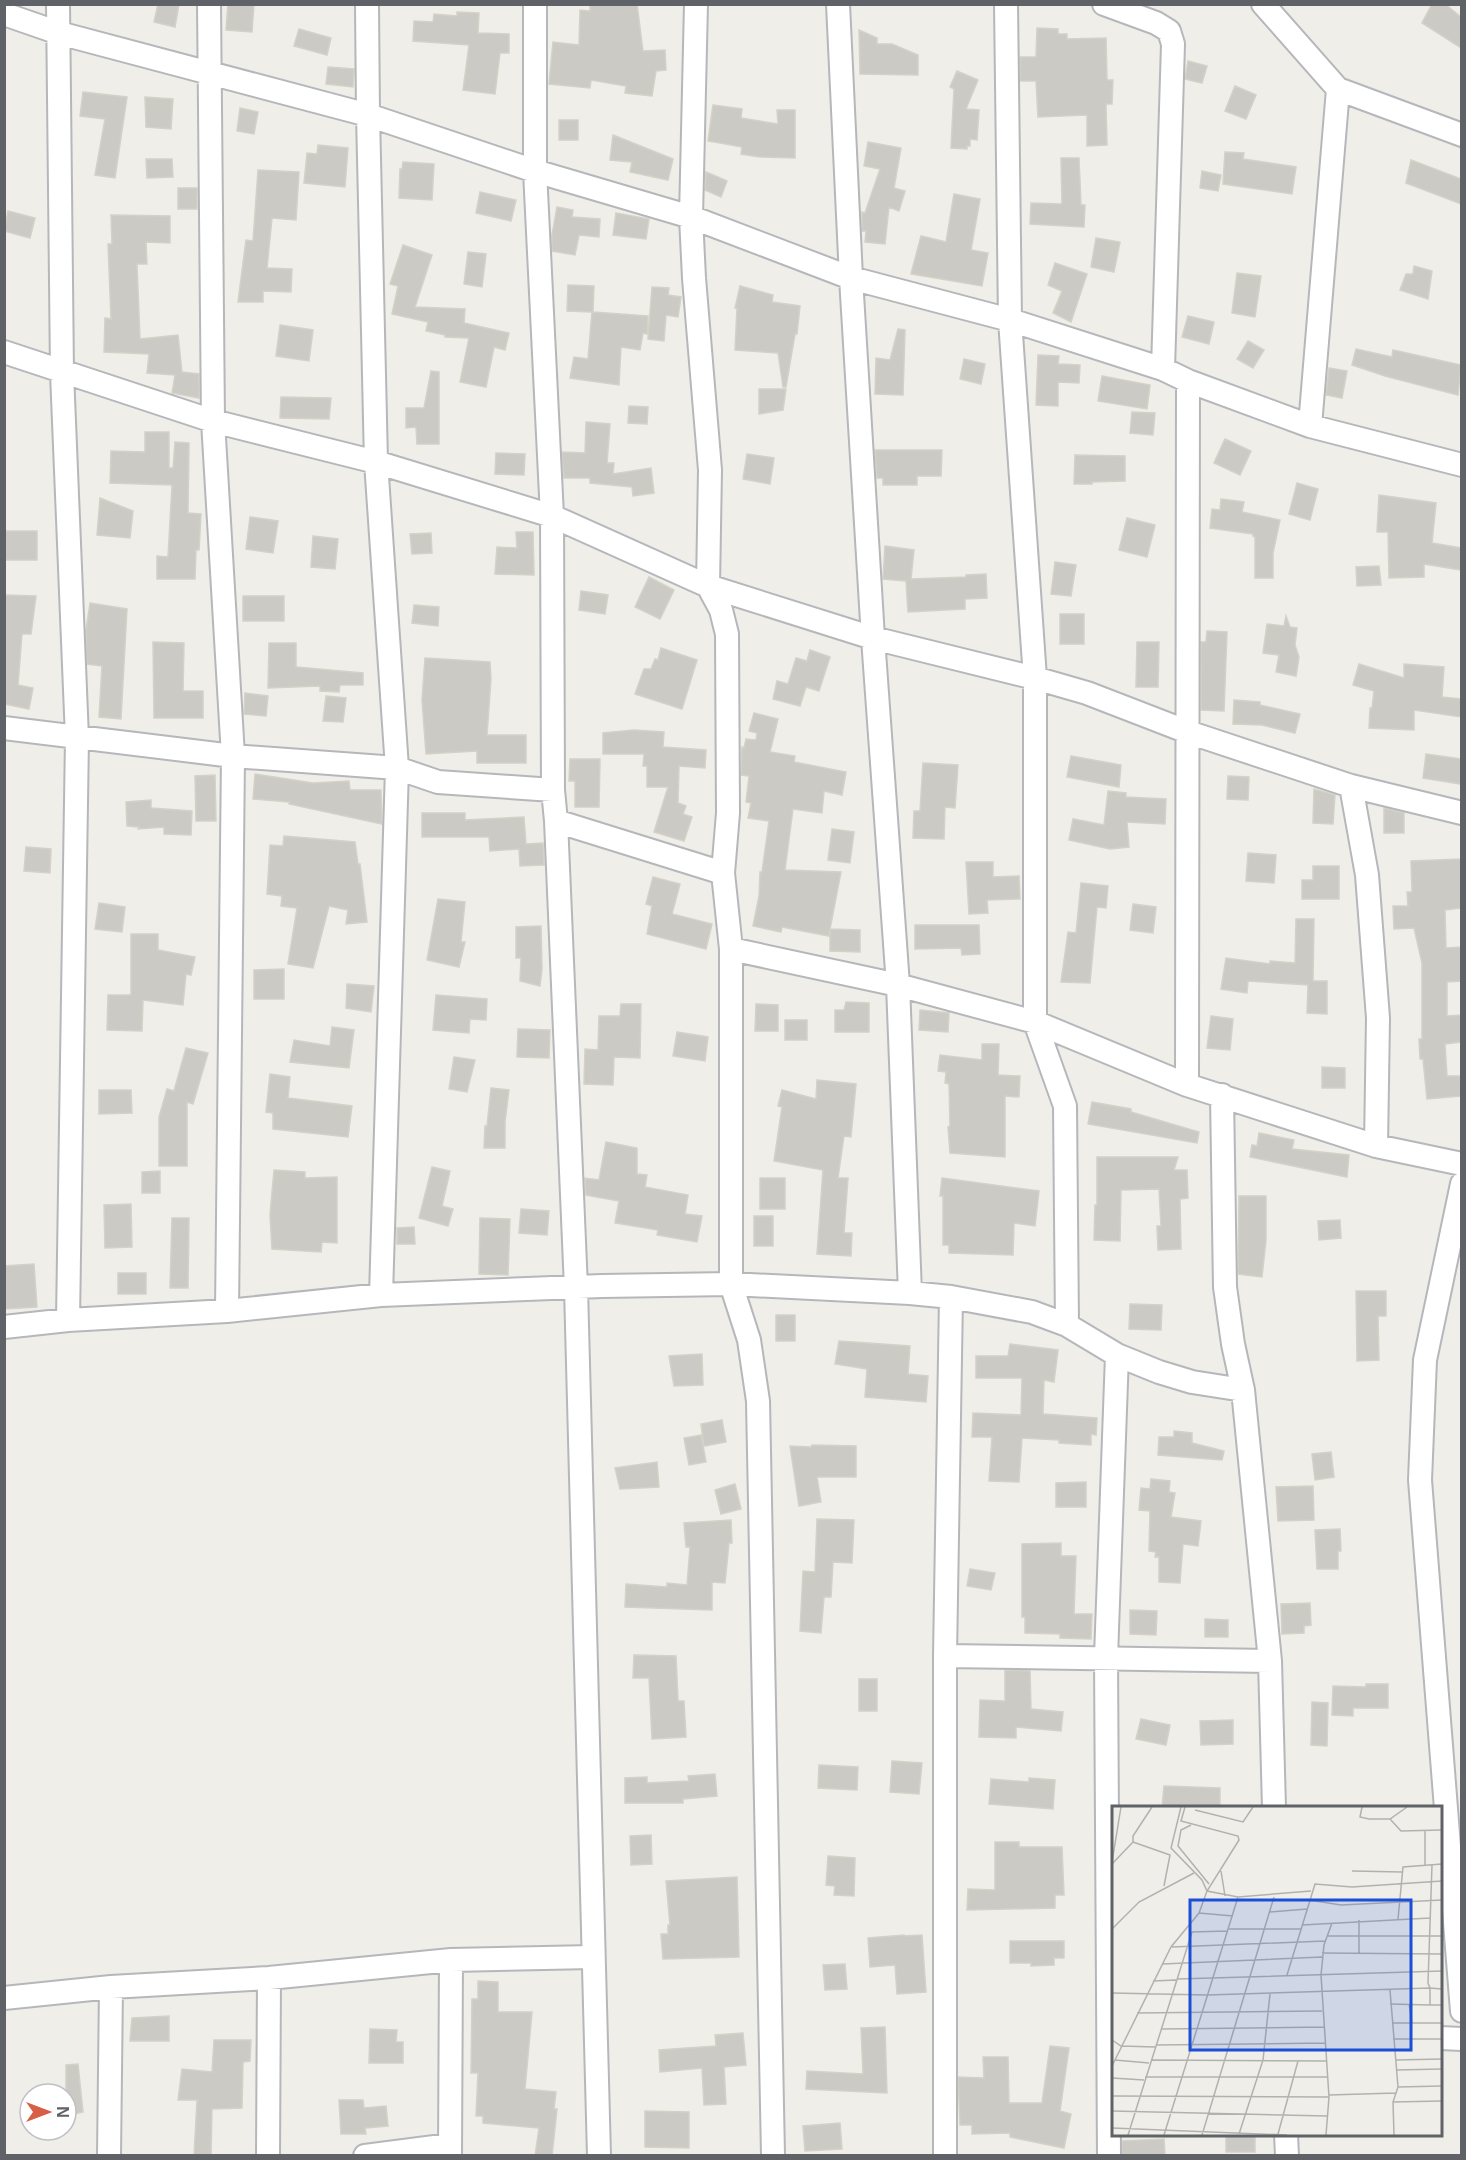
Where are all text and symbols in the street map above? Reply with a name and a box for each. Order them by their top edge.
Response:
inset map [1112,1806,1442,2136]
north arrow [18,2082,78,2142]
text: N [54,2106,71,2118]

